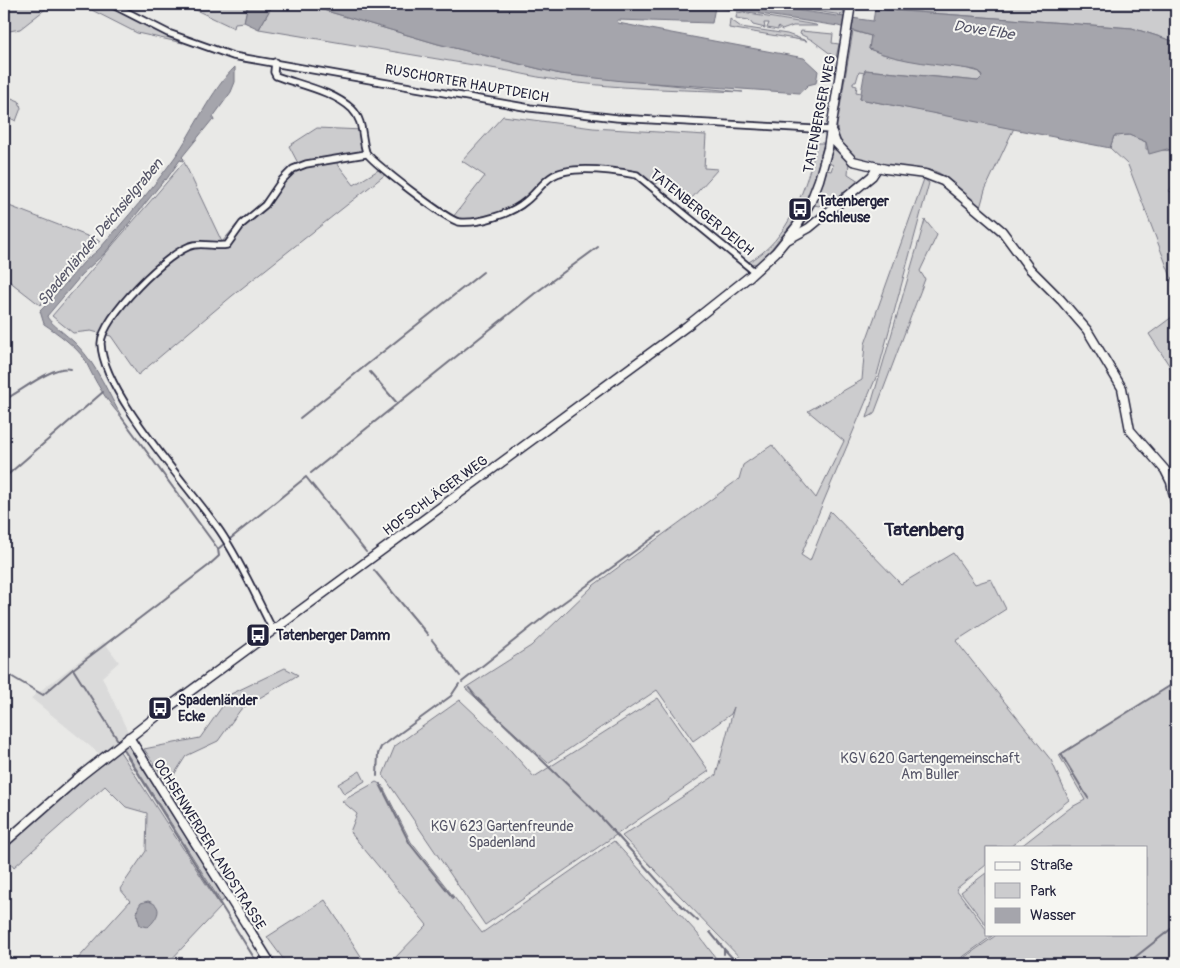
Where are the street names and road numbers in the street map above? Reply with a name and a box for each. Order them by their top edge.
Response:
street label: TATENBERGER WEG [800,54,839,174]
street label: RUSCHORTER HAUPTDEICH [383,61,550,106]
street label: TATENBERGER DEICH [646,165,757,260]
street label: HOFSCHLÄGER WEG [380,452,491,539]
street label: OCHSENWERDER LANDSTRASSE [150,756,269,933]

